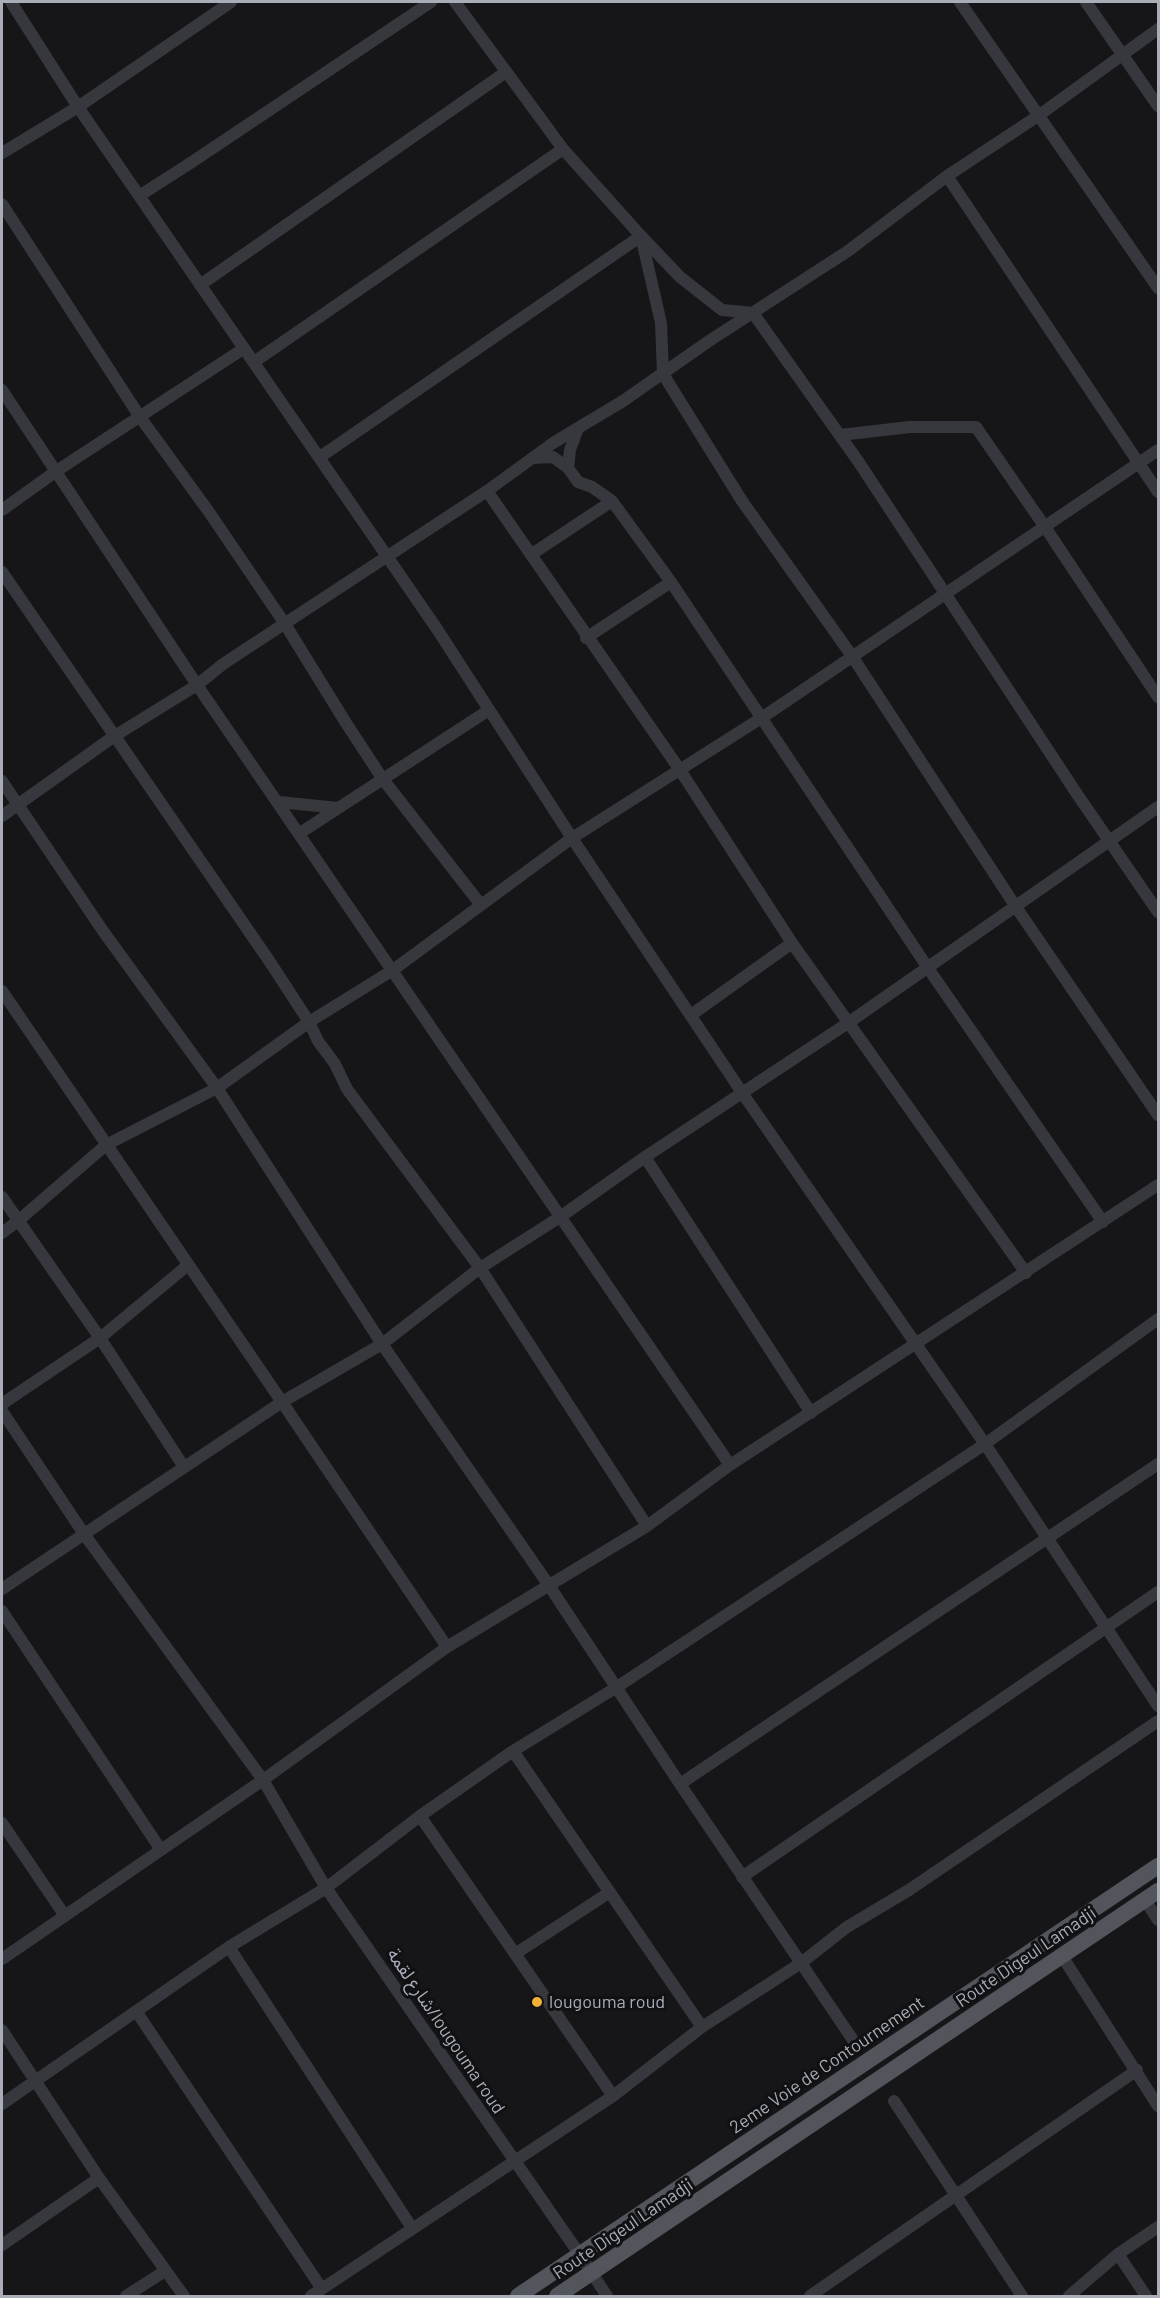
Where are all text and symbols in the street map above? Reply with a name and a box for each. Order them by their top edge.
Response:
street label: Route Digeul Lamadji [952,1902,1100,2012]
street label: شارع لقمة/lougouma roud [383,1944,509,2118]
place label: lougouma roud [549,1991,665,2013]
street label: 2eme Voie de Contournement [726,1992,928,2138]
marker: lougouma roud [530,1995,544,2009]
street label: Route Digeul Lamadji [549,2174,697,2284]

